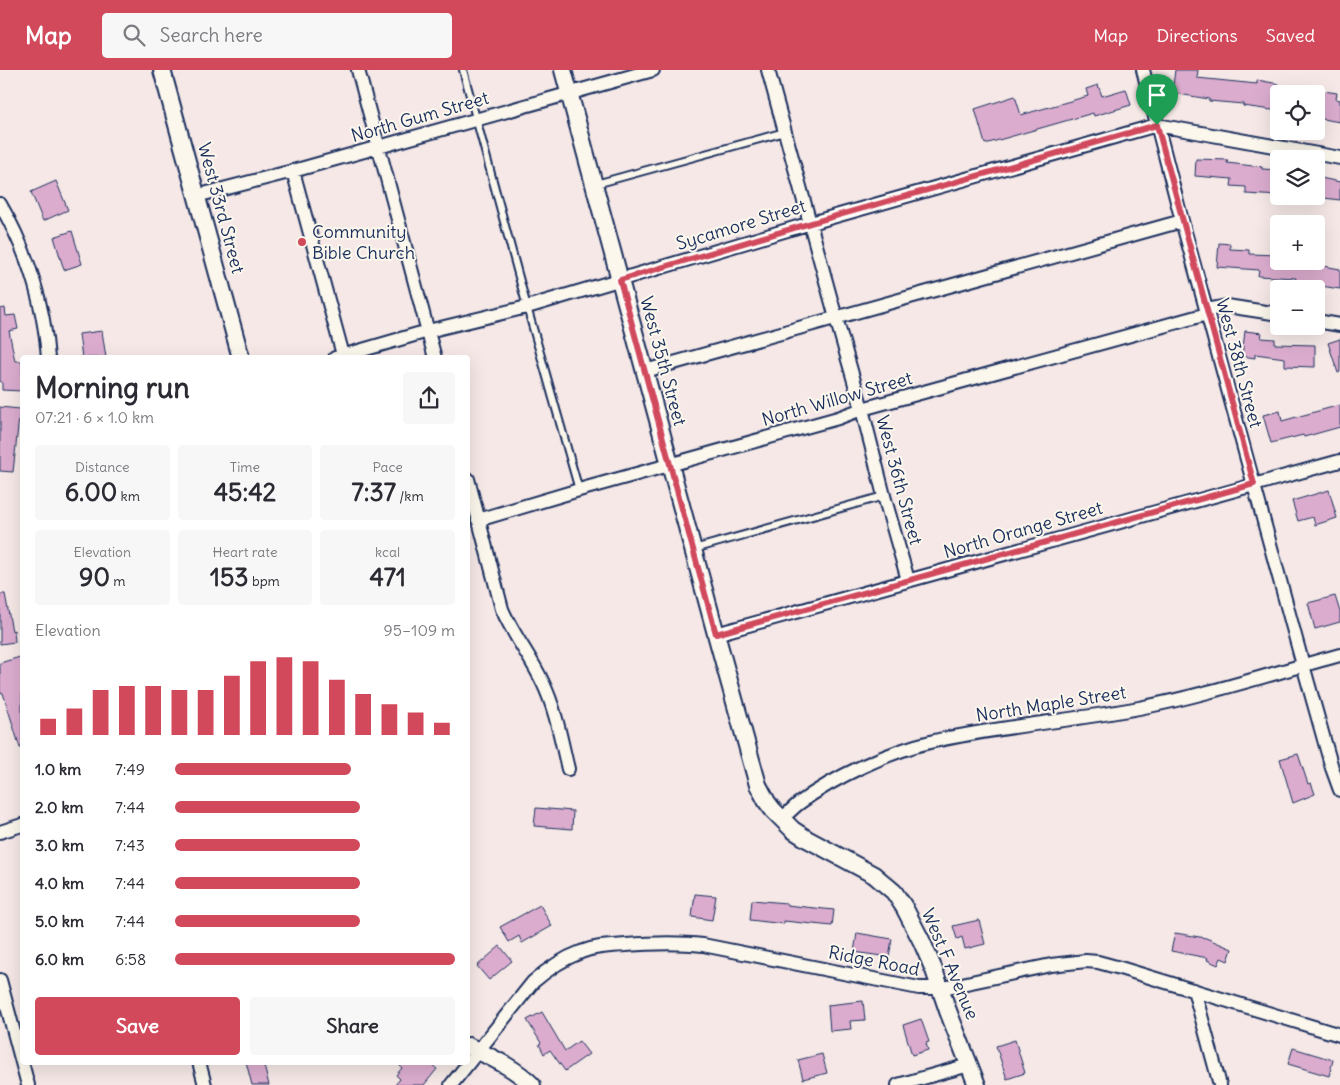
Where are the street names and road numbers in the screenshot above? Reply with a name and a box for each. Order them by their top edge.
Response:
street label: North Gum Street [348,86,491,147]
street label: West 33rd Street [193,140,250,276]
street label: Sycamore Street [673,194,808,255]
street label: West 35th Street [635,294,692,428]
street label: West 38th Street [1211,296,1268,430]
street label: North Willow Street [759,366,915,431]
street label: West 36th Street [871,413,928,547]
street label: North Orange Street [941,496,1105,563]
street label: North Maple Street [974,680,1128,727]
street label: West F Avenue [917,905,984,1023]
street label: Ridge Road [827,940,922,981]

